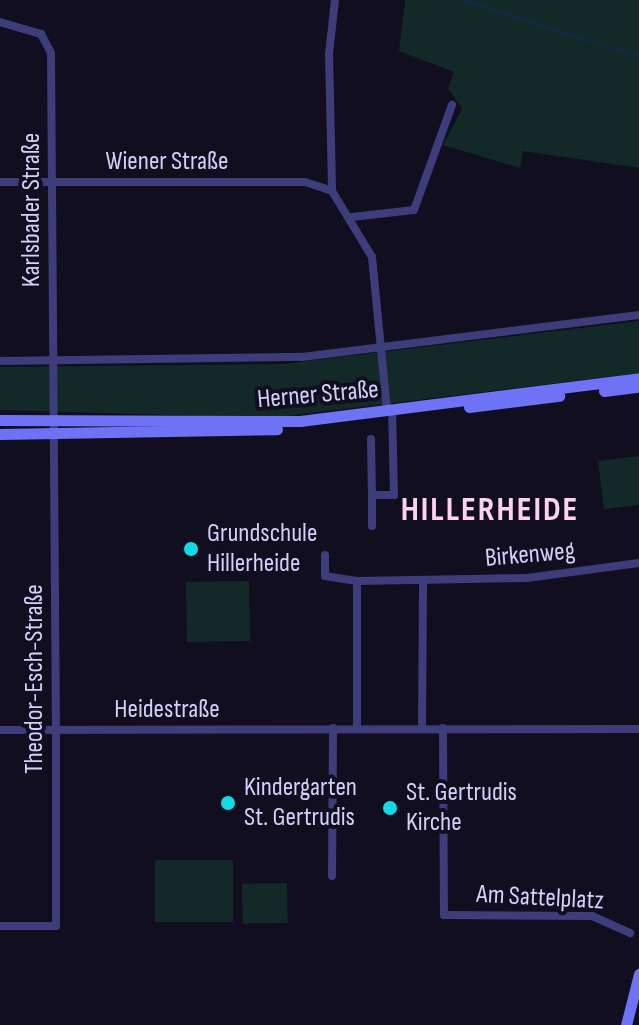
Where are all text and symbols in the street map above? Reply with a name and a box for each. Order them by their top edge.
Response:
street label: Karlsbader Straße [16,133,48,287]
street label: Wiener Straße [106,146,228,178]
street label: Herner Straße [256,374,380,416]
district label: HILLERHEIDE [401,490,579,530]
place label: Grundschule Hillerheide [207,518,317,580]
street label: Birkenweg [484,536,576,574]
marker: Grundschule Hillerheide [182,540,200,558]
street label: Theodor-Esch-Straße [19,584,51,774]
street label: Heidestraße [114,694,220,726]
place label: Kindergarten St. Gertrudis [244,772,357,834]
place label: St. Gertrudis Kirche [406,777,517,838]
marker: Kindergarten St. Gertrudis [219,794,237,812]
marker: St. Gertrudis Kirche [381,799,399,817]
street label: Am Sattelplatz [475,879,605,917]

